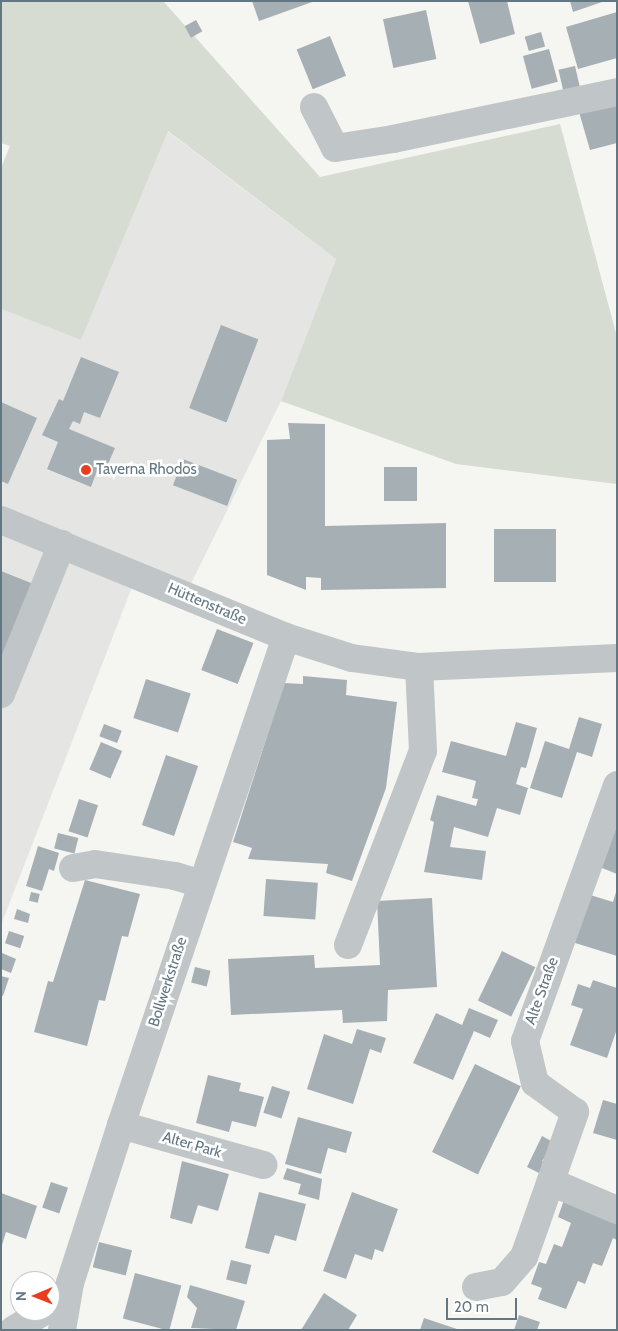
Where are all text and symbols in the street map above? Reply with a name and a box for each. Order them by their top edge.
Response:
place label: Taverna Rhodos [96,461,197,479]
marker: Taverna Rhodos [80,464,92,476]
street label: Hüttenstraße [165,579,249,629]
street label: Bollwerkstraße [145,935,191,1029]
street label: Alte Straße [522,955,562,1027]
street label: Alter Park [160,1128,224,1162]
north arrow [10,1271,60,1321]
scale bar [448,1288,519,1320]
text: N [12,1291,30,1301]
text: 20 m [454,1298,489,1316]

